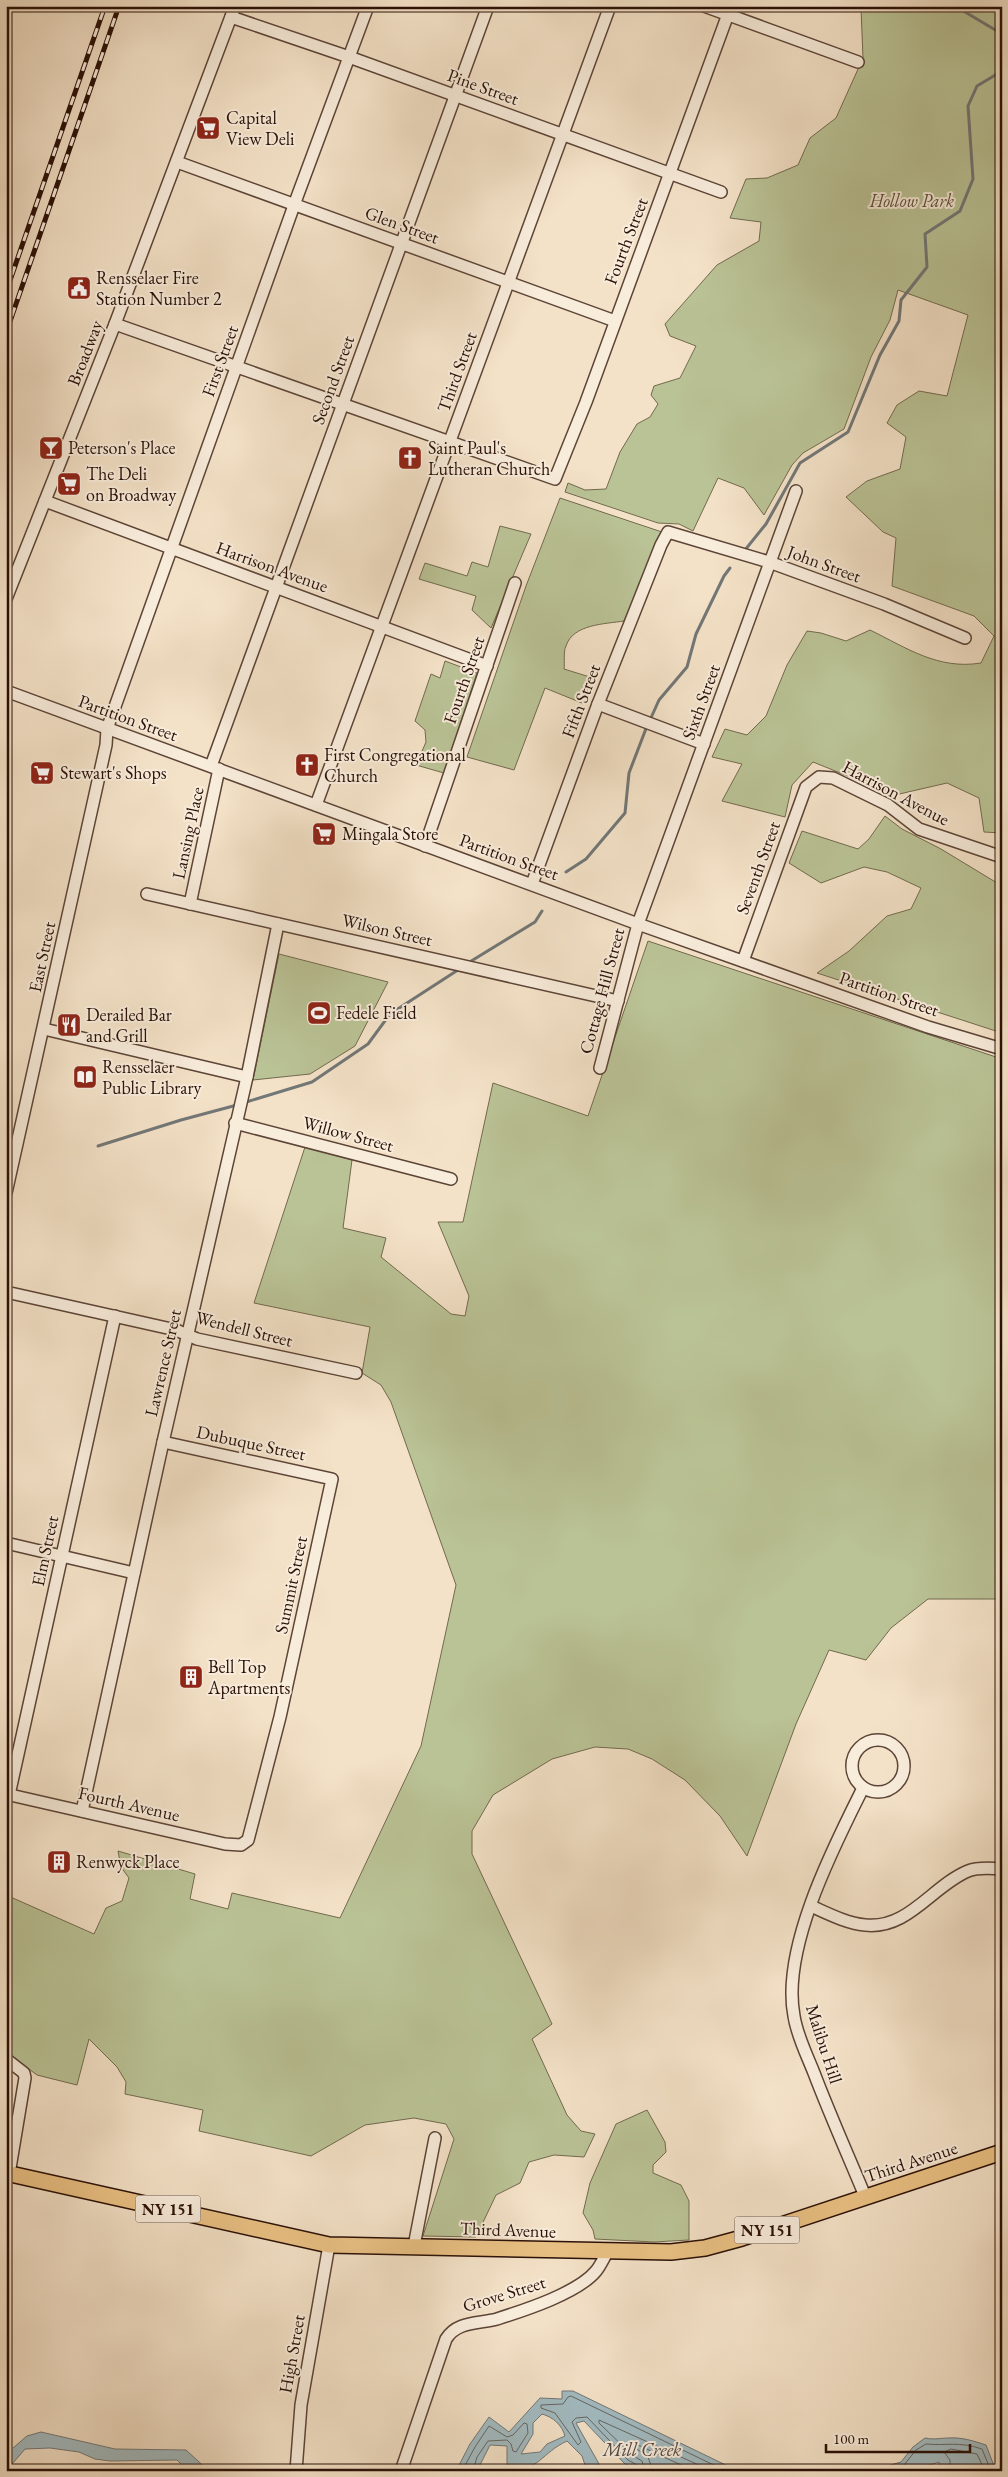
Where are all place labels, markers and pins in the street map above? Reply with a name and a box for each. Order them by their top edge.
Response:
place label: Capital View Deli [226,106,295,150]
supermarket icon: Capital View Deli [195,115,221,141]
place label: Rensselaer Fire Station Number 2 [96,266,222,310]
public building icon: Rensselaer Fire Station Number 2 [66,275,92,301]
bar icon: Peterson's Place [38,435,64,461]
place label: Peterson's Place [68,436,175,459]
place label: Saint Paul's Lutheran Church [428,436,550,480]
church icon: Saint Paul's Lutheran Church [397,445,423,471]
place label: The Deli on Broadway [86,462,176,506]
supermarket icon: The Deli on Broadway [56,471,82,497]
place label: First Congregational Church [324,743,466,787]
church icon: First Congregational Church [294,752,320,778]
supermarket icon: Stewart's Shops [29,760,55,786]
place label: Stewart's Shops [60,761,167,784]
supermarket icon: Mingala Store [311,821,337,847]
place label: Mingala Store [342,822,438,845]
sports icon: Fedele Field [306,1000,332,1026]
place label: Fedele Field [336,1001,418,1024]
place label: Derailed Bar and Grill [86,1003,172,1047]
restaurant icon: Derailed Bar and Grill [56,1012,82,1038]
place label: Rensselaer Public Library [102,1055,201,1099]
library icon: Rensselaer Public Library [72,1064,98,1090]
place label: Bell Top Apartments [207,1655,290,1699]
building icon: Bell Top Apartments [178,1664,204,1690]
building icon: Renwyck Place [46,1849,72,1875]
place label: Renwyck Place [76,1850,179,1873]

